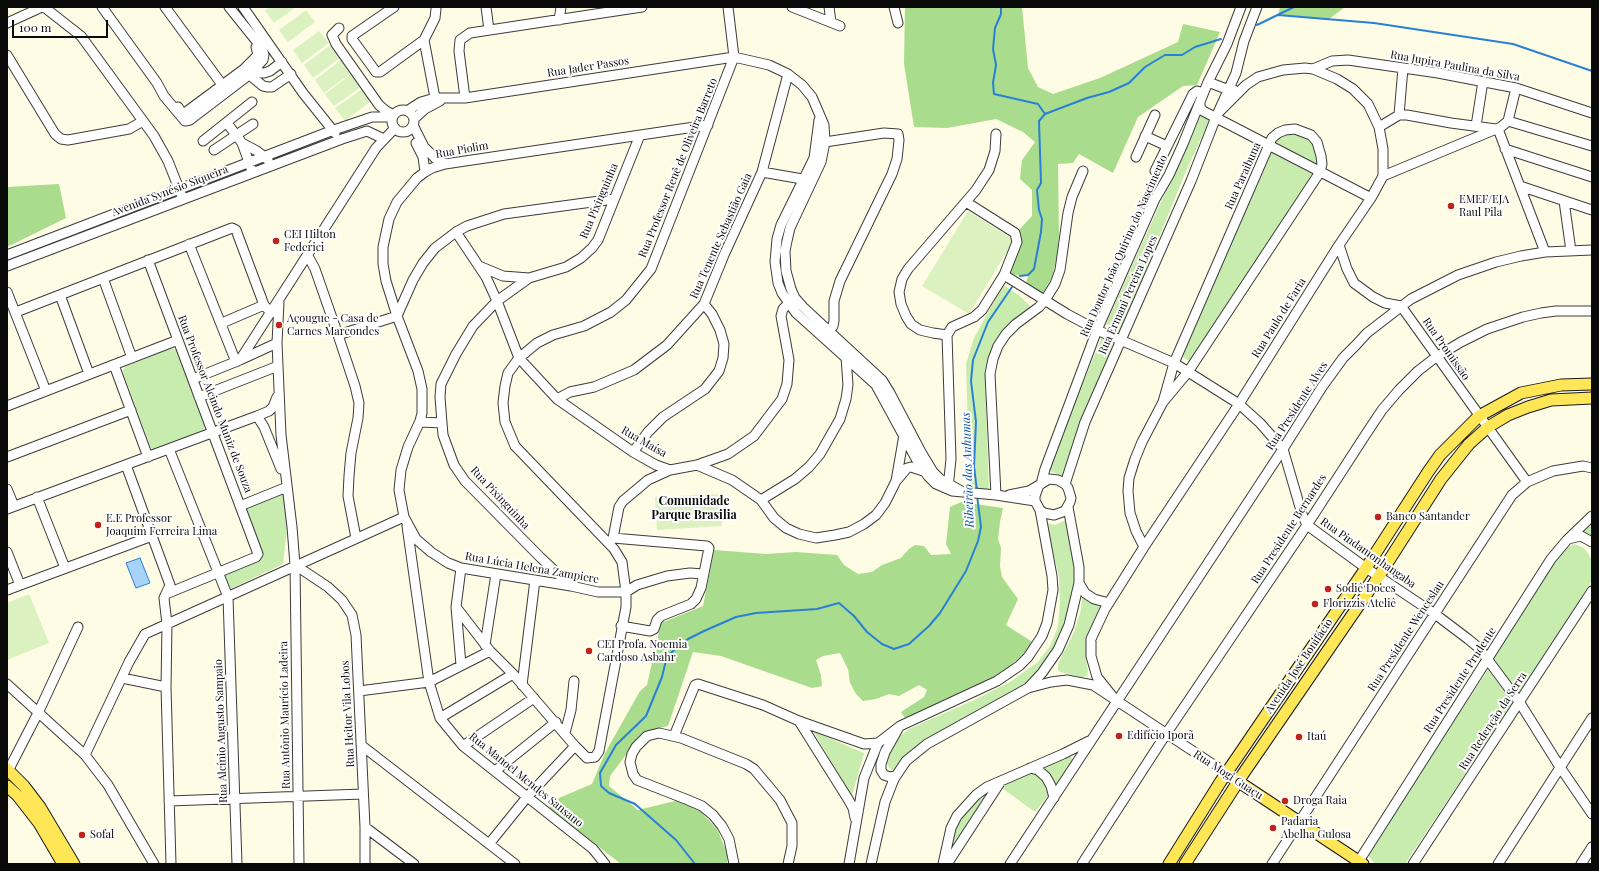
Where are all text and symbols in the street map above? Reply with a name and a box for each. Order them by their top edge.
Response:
scale bar [14,12,110,38]
text: 100 m [19,19,51,35]
street label: Rua Jupira Paulina da Silva [1389,48,1521,84]
street label: Rua Jader Passos [546,54,630,80]
street label: Rua Professor Renê de Oliveira Barreto [636,76,720,260]
street label: Rua Piolim [435,139,489,161]
street label: Rua Paraibuna [1222,141,1264,211]
street label: Rua Doutor João Quirino do Nascimento [1078,153,1170,339]
street label: Rua Pixinguinha [577,161,621,241]
street label: Avenida Synésio Siqueira [110,163,230,219]
street label: Rua Tenente Sebastião Gaia [687,171,755,301]
place label: EMEF/EJA Raul Pila [1459,193,1509,219]
marker: EMEF/EJA Raul Pila [1446,201,1456,211]
place label: CEI Hilton Federici [284,228,336,254]
street label: Rua Ermani Pereira Lopes [1096,233,1160,357]
marker: CEI Hilton Federici [271,236,281,246]
street label: Rua Paulo de Faria [1249,276,1309,360]
place label: Açougue - Casa de Carnes Marcondes [287,312,379,338]
street label: Rua Professor Alcindo Muniz de Souza [175,313,255,495]
street label: Rua Promissão [1420,315,1472,383]
marker: Açougue - Casa de Carnes Marcondes [274,320,284,330]
street label: Rua Presidente Alves [1263,359,1331,453]
water label: Ribeirão das Anhumas [959,412,977,528]
street label: Rua Maísa [619,424,669,460]
street label: Rua Pixinguinha [468,464,532,532]
street label: Rua Presidente Bernardes [1249,472,1329,586]
district label: Comunidade Parque Brasilia [651,494,737,522]
place label: Banco Santander [1386,510,1470,524]
place label: E.E Professor Joaquim Ferreira Lima [106,512,217,538]
marker: Banco Santander [1373,512,1383,522]
street label: Rua Pindamonhangaba [1318,515,1418,591]
marker: E.E Professor Joaquim Ferreira Lima [93,520,103,530]
street label: Rua Lúcia Helena Zampiere [464,550,600,586]
street label: Rua Presidente Wenceslau [1365,578,1447,694]
place label: Sodiê Doces [1336,582,1396,596]
marker: Sodiê Doces [1323,584,1333,594]
place label: Florizzis Ateliê [1323,597,1396,611]
marker: Florizzis Ateliê [1310,599,1320,609]
street label: Avenida José Bonifácio [1262,616,1336,716]
street label: Rua Presidente Prudente [1421,625,1499,735]
place label: CEI Profa. Noemia Cardoso Asbahr [597,638,687,664]
street label: Rua Antônio Maurício Ladeira [277,641,293,789]
marker: CEI Profa. Noemia Cardoso Asbahr [584,646,594,656]
street label: Rua Alcínio Augusto Sampaio [212,659,230,803]
street label: Rua Heitor Vila Lobos [339,660,357,768]
street label: Rua Redenção da Serra [1456,670,1530,772]
place label: Edifício Iporã [1127,729,1194,743]
street label: Rua Manoel Mendes Sansano [466,730,586,830]
place label: Itaú [1307,730,1326,744]
marker: Edifício Iporã [1114,731,1124,741]
marker: Itaú [1294,732,1304,742]
street label: Rua Mogi Guaçu [1191,748,1265,802]
place label: Droga Raia [1293,794,1347,808]
marker: Droga Raia [1280,796,1290,806]
place label: Padaria Abelha Gulosa [1281,815,1351,841]
marker: Padaria Abelha Gulosa [1268,823,1278,833]
place label: Sofal [90,828,114,842]
marker: Sofal [77,830,87,840]

